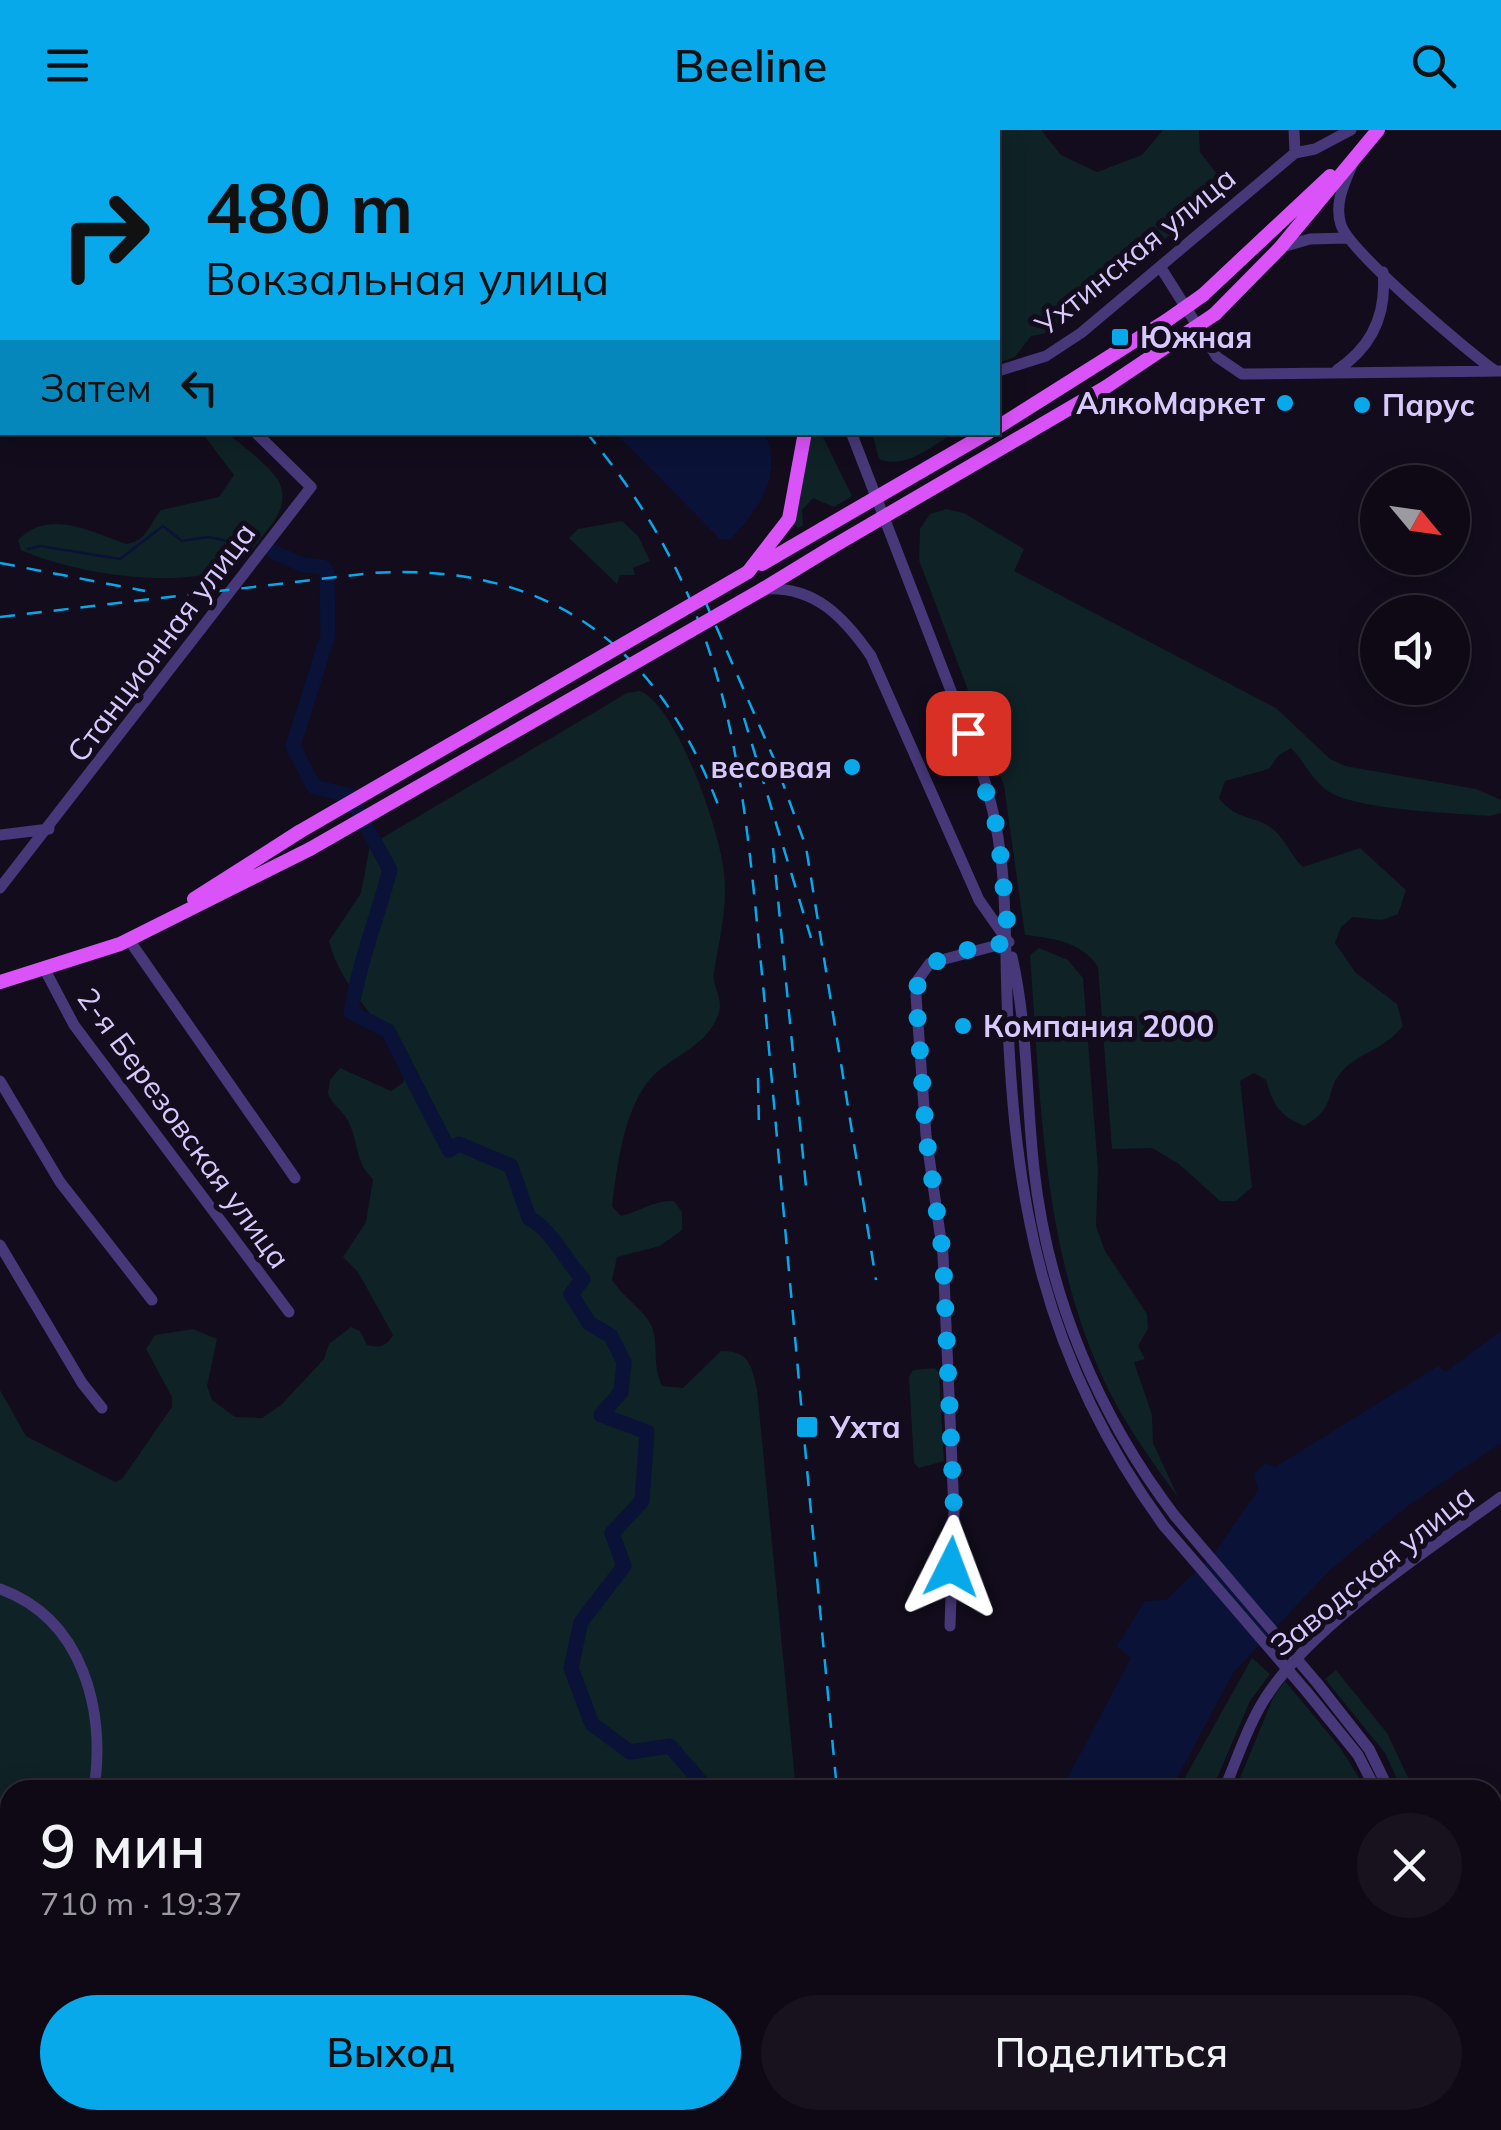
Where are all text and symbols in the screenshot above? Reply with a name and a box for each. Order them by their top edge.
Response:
text: Beeline [674,37,827,93]
icon: menu [40,38,95,93]
icon: search [1406,38,1461,93]
street label: Ухтинская улица [1026,159,1243,344]
text: 480 m [205,163,413,251]
icon: right [40,170,170,300]
text: Вокзальная улица [205,250,609,306]
place label: Южная [1140,318,1252,356]
marker: Южная [1109,326,1131,348]
icon: left [172,360,227,415]
text: Затем [40,364,152,412]
place label: АлкоМаркет [1076,384,1265,422]
place label: Парус [1382,386,1475,424]
marker: АлкоМаркет [1274,392,1296,414]
marker: Парус [1351,394,1373,416]
north arrow [1360,465,1470,575]
map controls [1360,465,1470,705]
street label: Станционная улица [59,515,263,769]
button: sound [1360,595,1470,705]
pin [926,691,1011,776]
icon: arrive [941,706,996,761]
place label: весовая [711,748,832,786]
marker: весовая [841,756,863,778]
street label: 2-я Березовская улица [69,980,299,1276]
place label: Компания 2000 [983,1007,1214,1045]
marker: Компания 2000 [952,1015,974,1037]
place label: Ухта [829,1408,901,1446]
marker: Ухта [794,1414,820,1440]
street label: Заводская улица [1262,1476,1482,1664]
position arrow [899,1515,1003,1619]
text: 9 мин [40,1808,206,1883]
button: close [1357,1813,1462,1918]
text: 710 m · 19:37 [40,1883,242,1923]
button: Выход [40,1995,741,2110]
button: Поделиться [761,1995,1462,2110]

